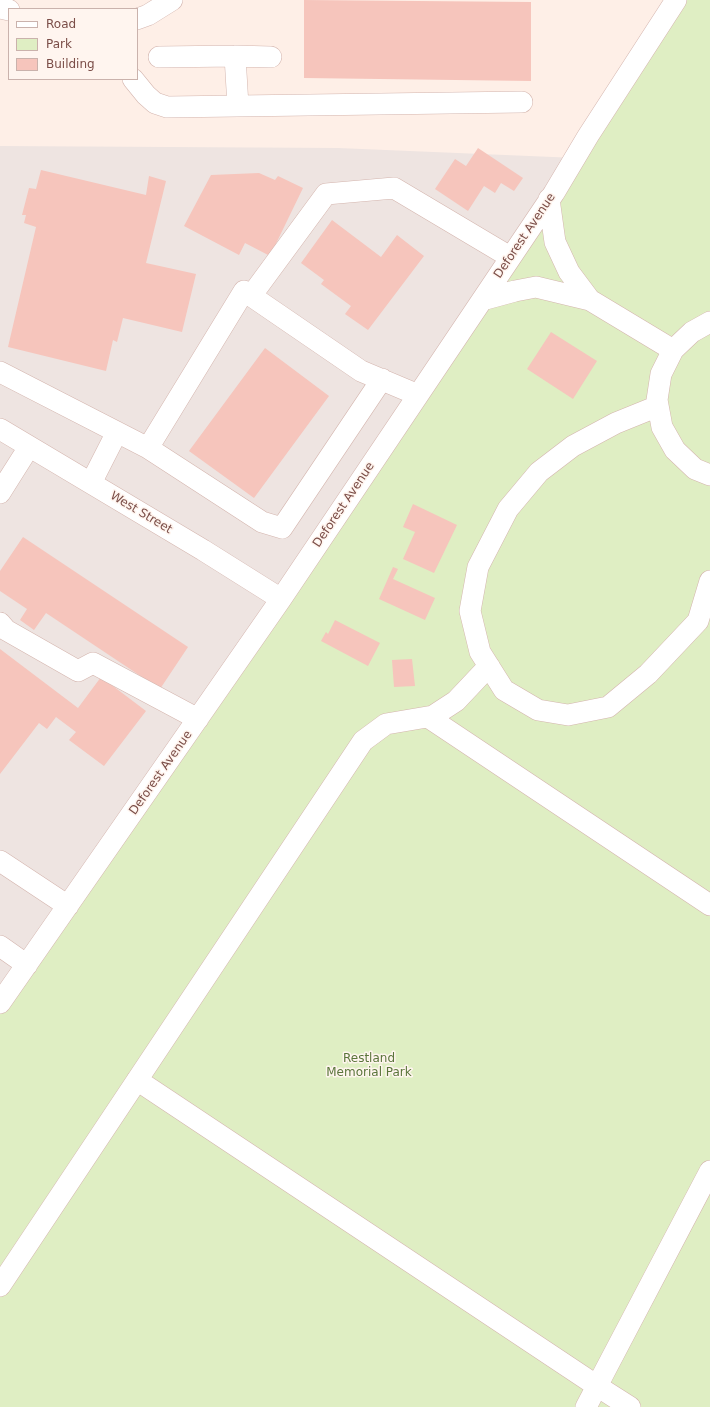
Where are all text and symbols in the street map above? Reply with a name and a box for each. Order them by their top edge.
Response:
legend [8,8,138,80]
text: Road [46,17,76,31]
text: Park [46,37,72,51]
text: Building [46,57,95,71]
street label: Deforest Avenue [491,191,559,281]
street label: Deforest Avenue [310,460,378,550]
street label: West Street [107,489,175,537]
street label: Deforest Avenue [127,728,195,818]
park label: Restland Memorial Park [326,1052,412,1080]

